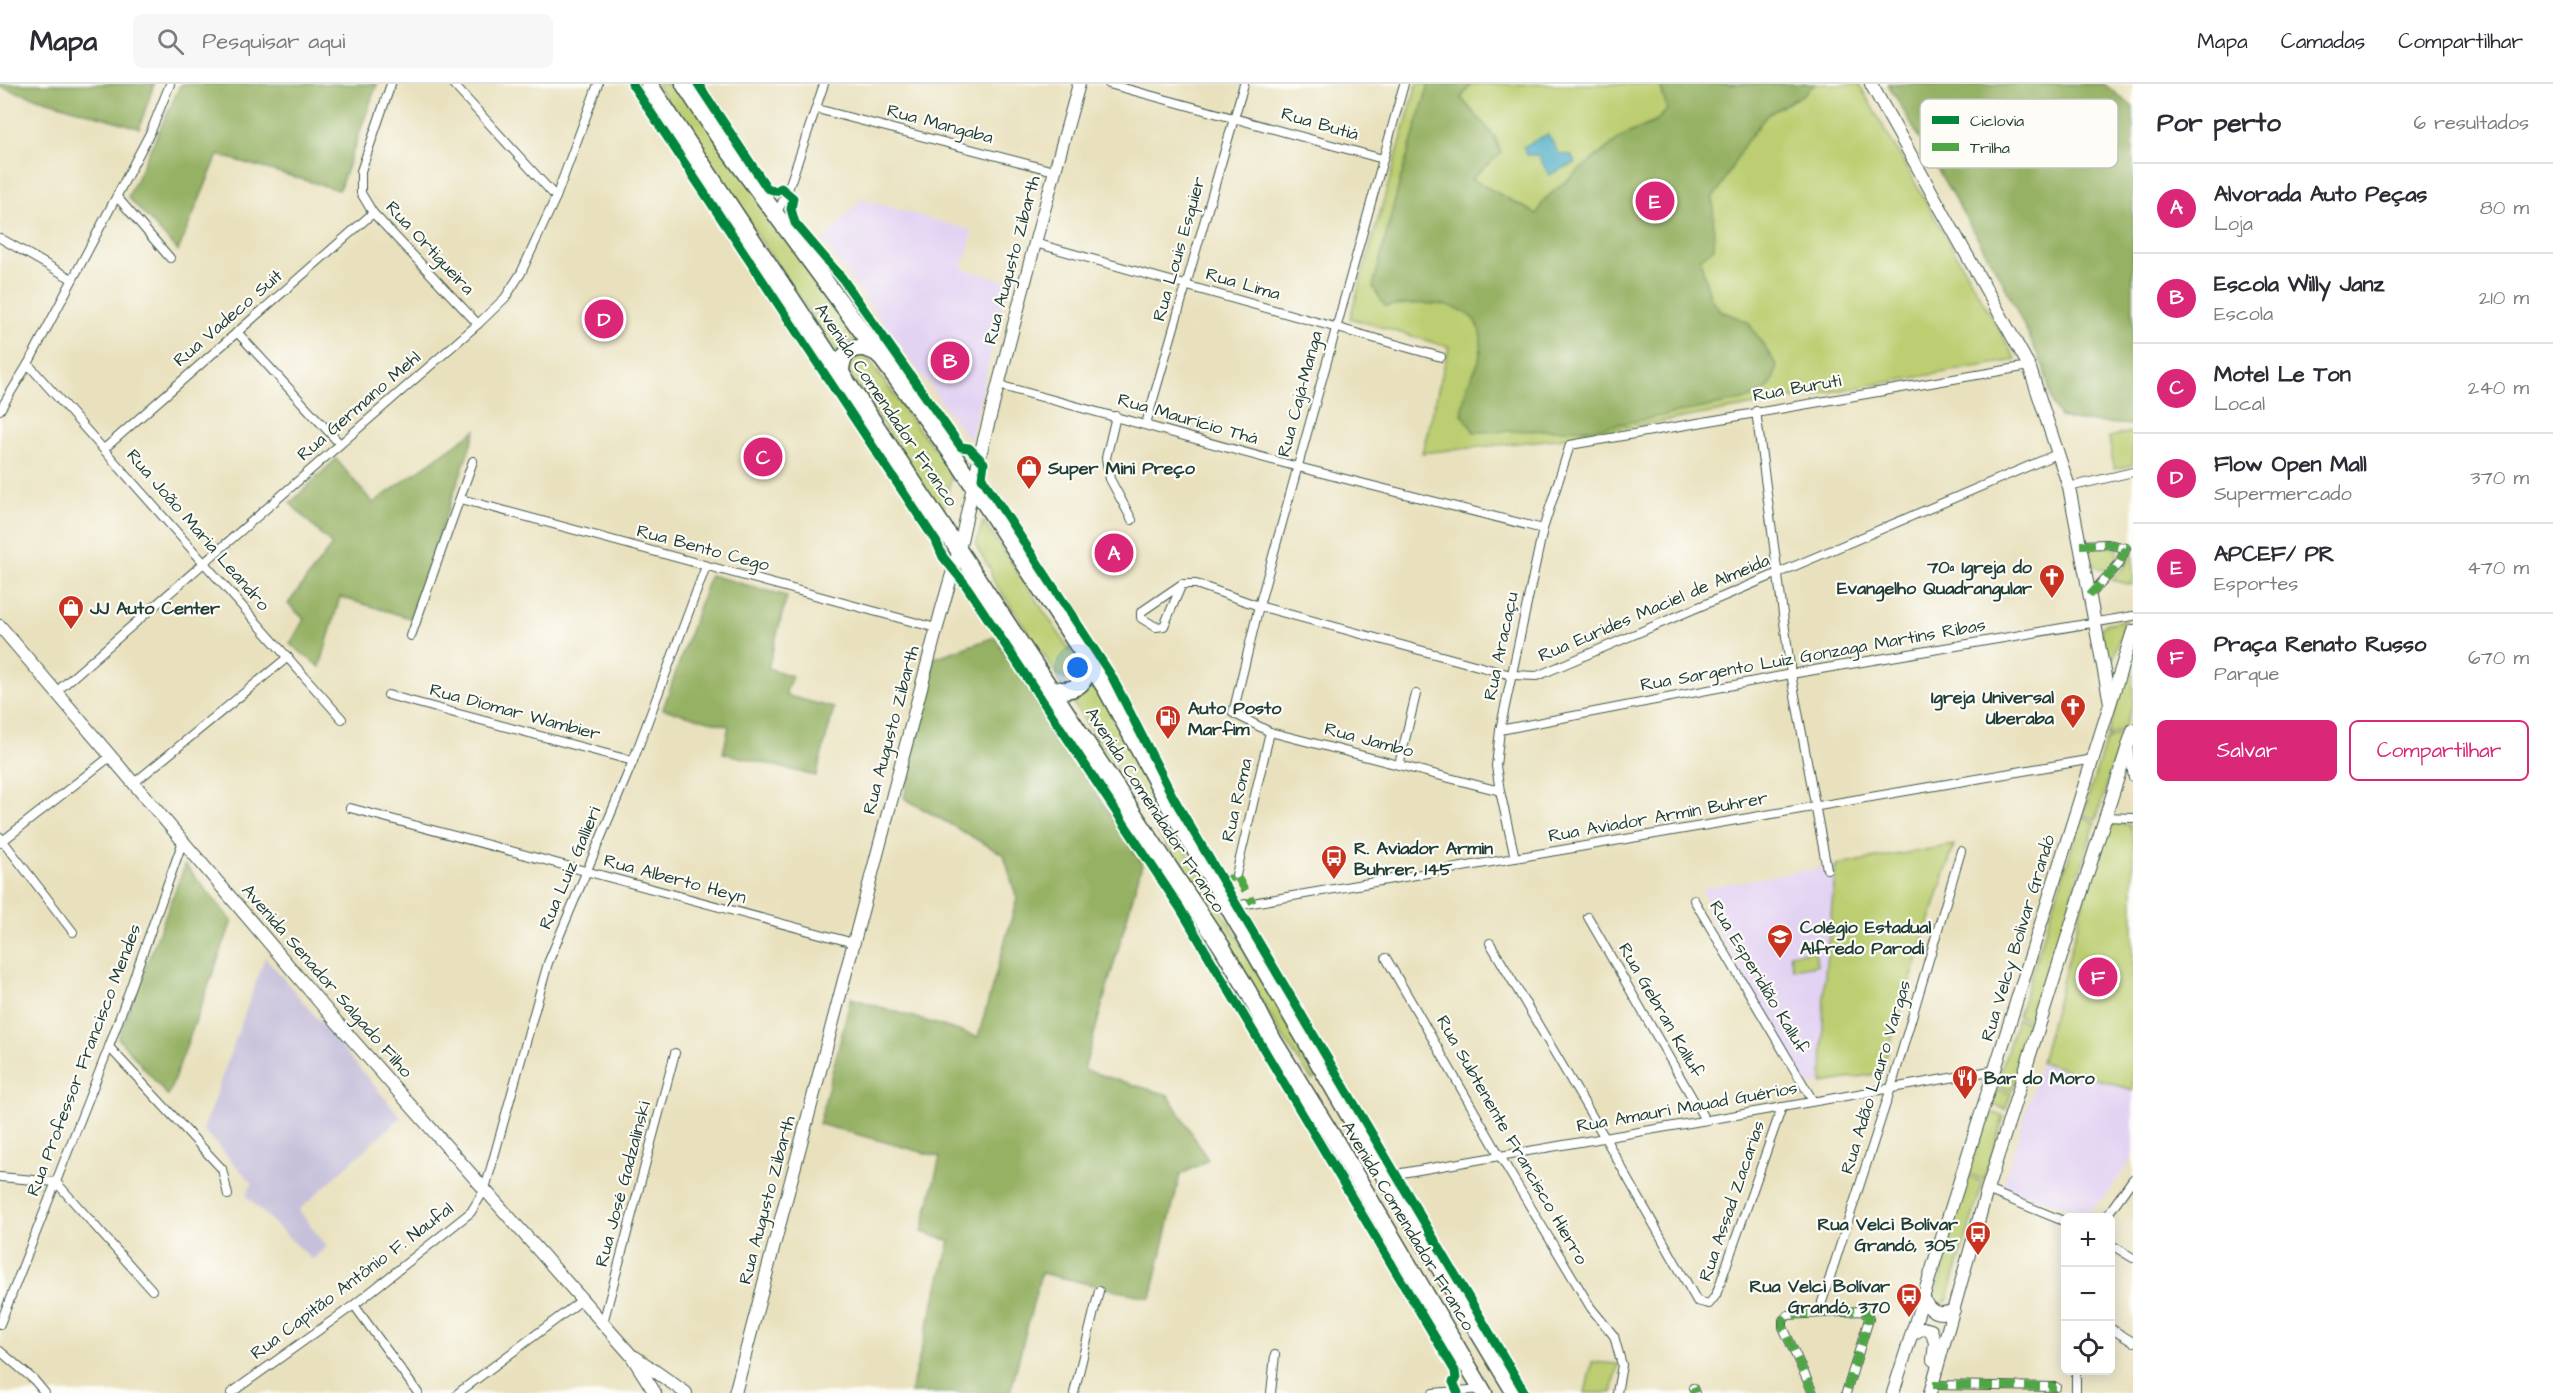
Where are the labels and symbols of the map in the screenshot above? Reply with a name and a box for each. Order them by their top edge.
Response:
street label: Rua Mangaba [884,98,996,151]
legend [1920,99,2118,168]
street label: Rua Butiá [1278,101,1362,147]
text: Ciclovia [1970,110,2024,132]
text: Trilha [1970,137,2010,159]
street label: Rua Augusto Zibarth [977,173,1047,347]
street label: Rua Louis Esquier [1146,174,1212,324]
pin: E [1636,178,1674,224]
street label: Rua Ortigueira [379,195,480,301]
street label: Rua Lima [1203,261,1283,307]
street label: Rua Vadeco Suit [168,263,289,372]
pin: D [584,296,624,342]
street label: Avenida Comendador Franco [808,298,964,512]
street label: Rua Cajá-Manga [1271,328,1330,460]
pin: B [930,338,970,384]
street label: Rua Germano Mehl [292,345,426,467]
street label: Rua Buruti [1751,368,1843,408]
street label: Rua Maurício Thá [1115,387,1261,451]
pin: C [744,434,783,479]
street label: Rua João Maria Leandro [121,444,275,616]
shop icon: Super Mini Preço [1014,453,1044,491]
place label: Super Mini Preço [1047,456,1196,481]
street label: Rua Bento Cego [634,518,772,579]
pin: A [1094,530,1134,576]
street label: Rua Eurides Maciel de Almeida [1534,548,1774,668]
place label: 70ª Igreja do Evangelho Quadrangular [1837,555,2033,602]
church icon: 70ª Igreja do Evangelho Quadrangular [2037,562,2067,600]
street label: Rua Aracaçu [1477,590,1525,702]
shop icon: JJ Auto Center [56,593,86,631]
place label: JJ Auto Center [89,596,220,621]
street label: Rua Sargento Luiz Gonzaga Martins Ribas [1638,612,1988,699]
street label: Rua Augusto Zibarth [856,643,926,817]
your location [1063,653,1092,682]
street label: Rua Diomar Wambier [427,677,603,747]
place label: Igreja Universal Uberaba [1931,685,2055,731]
church icon: Igreja Universal Uberaba [2058,692,2088,730]
place label: Auto Posto Marfim [1188,696,1282,742]
street label: Avenida Comendador Franco [1079,702,1231,918]
fuel station icon: Auto Posto Marfim [1153,703,1183,741]
street label: Rua Jambo [1322,716,1416,764]
street label: Rua Roma [1215,756,1259,844]
street label: Rua Aviador Armin Buhrer [1546,785,1770,849]
street label: Rua Luiz Gallieri [533,802,607,933]
street label: Rua Velcy Bolivar Grandó [1975,832,2062,1045]
place label: R. Aviador Armin Buhrer, 145 [1354,836,1493,882]
bus stop icon: R. Aviador Armin Buhrer, 145 [1319,843,1349,881]
street label: Rua Alberto Heyn [601,848,749,911]
street label: Avenida Senador Salgado Filho [235,879,418,1084]
street label: Rua Esperidião Kalluf [1703,896,1815,1058]
place label: Colégio Estadual Alfredo Parodi [1800,915,1931,961]
street label: Rua Professor Francisco Mendes [20,920,148,1200]
school or university icon: Colégio Estadual Alfredo Parodi [1765,922,1795,960]
street label: Rua Gebran Kalluf [1612,938,1710,1082]
pin: F [2078,954,2118,1000]
street label: Rua Adão Lauro Vargas [1835,977,1918,1177]
street label: Rua Subtenente Francisco Hierro [1430,1011,1594,1269]
restaurant icon: Bar do Moro [1950,1063,1980,1101]
place label: Bar do Moro [1984,1066,2096,1091]
street label: Rua Amauri Mauad Guérios [1575,1075,1799,1139]
street label: Rua José Gadzalinski [589,1098,657,1269]
street label: Rua Augusto Zibarth [732,1113,802,1287]
street label: Avenida Comendador Franco [1335,1116,1481,1336]
street label: Rua Assad Zacarias [1693,1117,1771,1285]
street label: Rua Capitão Antônio F. Naufal [245,1196,459,1366]
place label: Rua Velci Bolívar Grandó, 305 [1818,1212,1958,1258]
bus stop icon: Rua Velci Bolívar Grandó, 305 [1963,1219,1993,1257]
place label: Rua Velci Bolívar Grandó, 370 [1750,1274,1891,1320]
bus stop icon: Rua Velci Bolívar Grandó, 370 [1894,1281,1924,1319]

